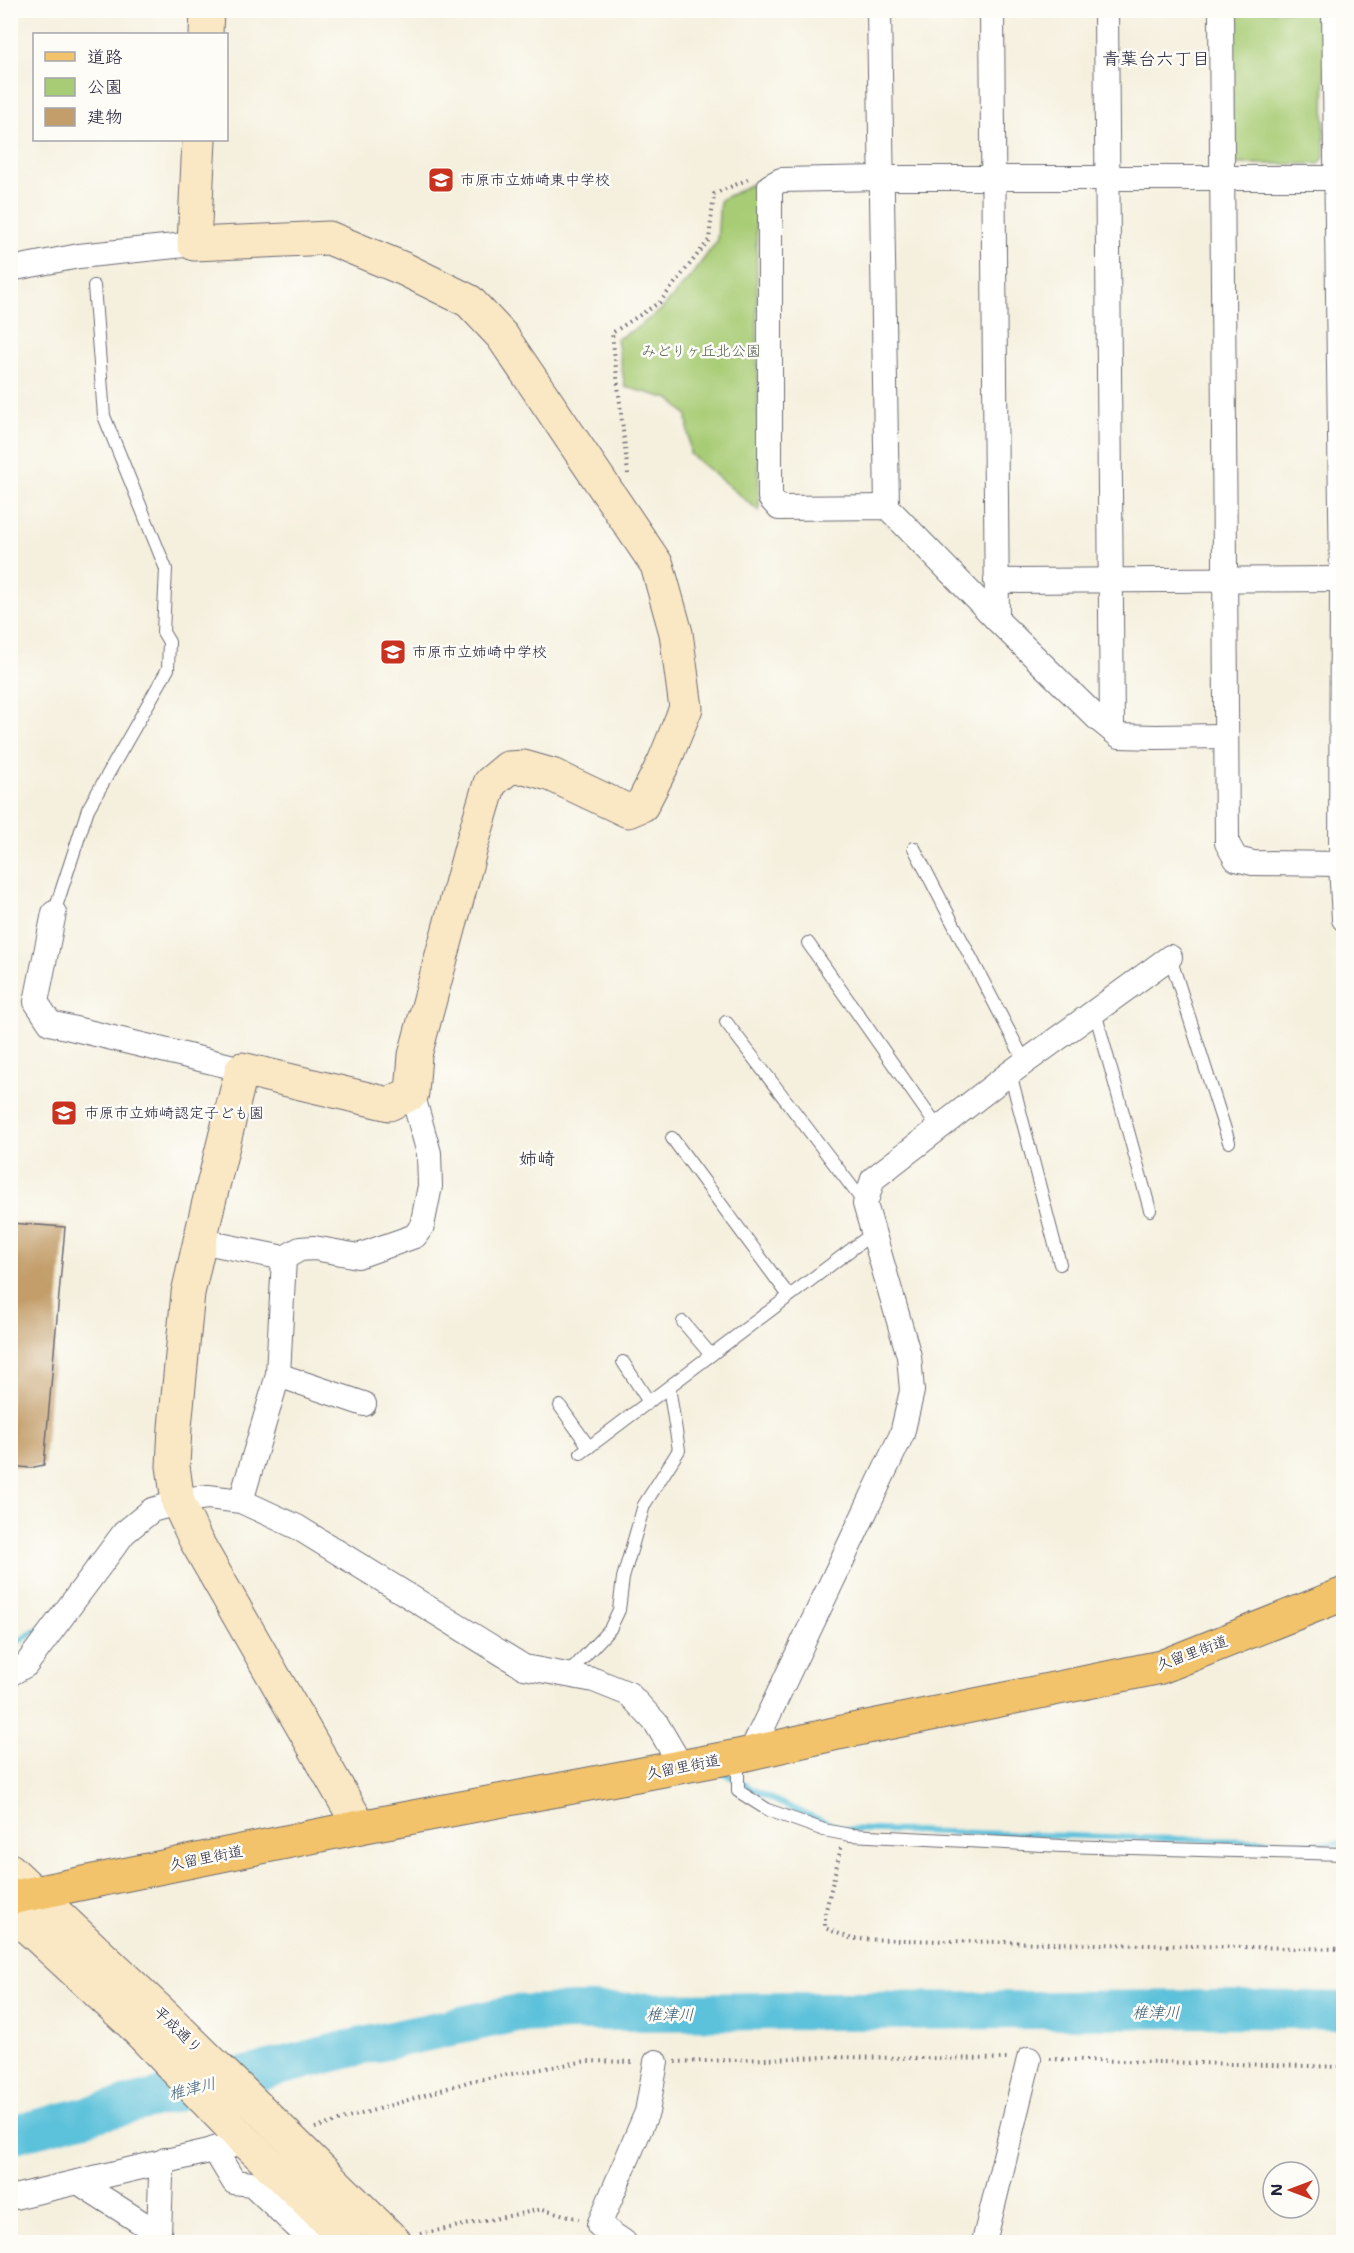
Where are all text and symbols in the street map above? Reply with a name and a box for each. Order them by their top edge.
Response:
legend [33,33,228,141]
text: 道路 [87,45,123,69]
district label: 青葉台六丁目 [1102,47,1210,71]
text: 公園 [87,75,123,99]
text: 建物 [87,105,123,129]
school or university icon: 市原市立姉崎東中学校 [426,165,456,195]
place label: 市原市立姉崎東中学校 [460,170,610,190]
park label: みどりヶ丘北公園 [641,341,761,361]
school or university icon: 市原市立姉崎中学校 [378,637,408,667]
place label: 市原市立姉崎中学校 [412,642,547,662]
school or university icon: 市原市立姉崎認定子ども園 [49,1098,79,1128]
place label: 市原市立姉崎認定子ども園 [84,1103,264,1123]
district label: 姉崎 [519,1147,555,1171]
street label: 久留里街道 [1153,1631,1231,1675]
street label: 久留里街道 [644,1750,722,1784]
street label: 久留里街道 [167,1841,245,1875]
street label: 平成通り [149,2002,207,2058]
water label: 椎津川 [1132,2002,1180,2023]
water label: 椎津川 [646,2004,694,2025]
water label: 椎津川 [166,2072,218,2104]
north arrow [1261,2160,1321,2220]
text: N [1266,2184,1287,2196]

